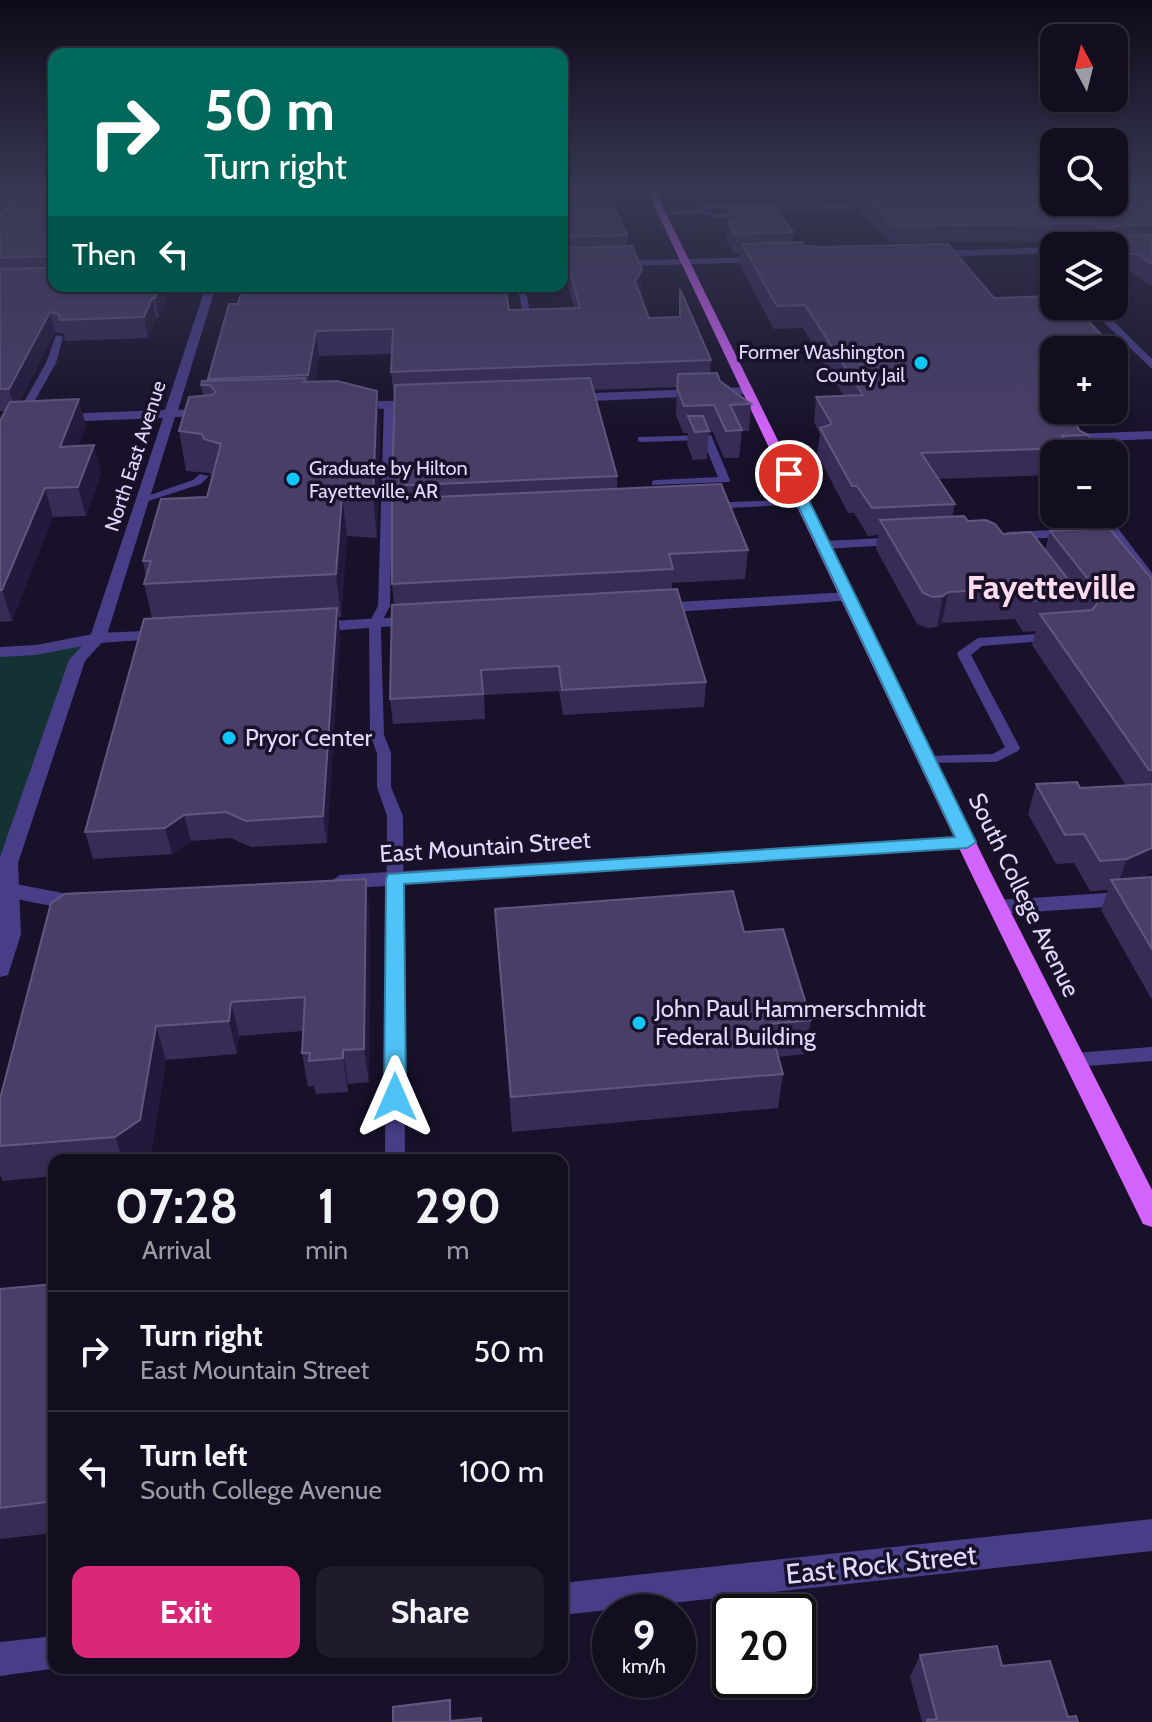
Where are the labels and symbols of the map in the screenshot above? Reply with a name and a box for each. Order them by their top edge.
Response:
north arrow [1040,24,1128,112]
place label: Former Washington County Jail [738,340,905,387]
marker: Former Washington County Jail [912,354,930,372]
street label: North East Avenue [99,378,171,534]
pin [755,440,823,508]
place label: Graduate by Hilton Fayetteville, AR [309,456,468,503]
marker: Graduate by Hilton Fayetteville, AR [284,470,302,488]
district label: Fayetteville [966,566,1136,608]
place label: Pryor Center [245,723,372,752]
marker: Pryor Center [220,729,238,747]
street label: South College Avenue [962,788,1086,1001]
street label: East Mountain Street [378,825,592,868]
place label: John Paul Hammerschmidt Federal Building [654,994,926,1051]
marker: John Paul Hammerschmidt Federal Building [630,1014,648,1032]
position arrow [353,1055,437,1139]
street label: East Rock Street [784,1537,978,1591]
speed limit sign: 20 [712,1594,816,1698]

